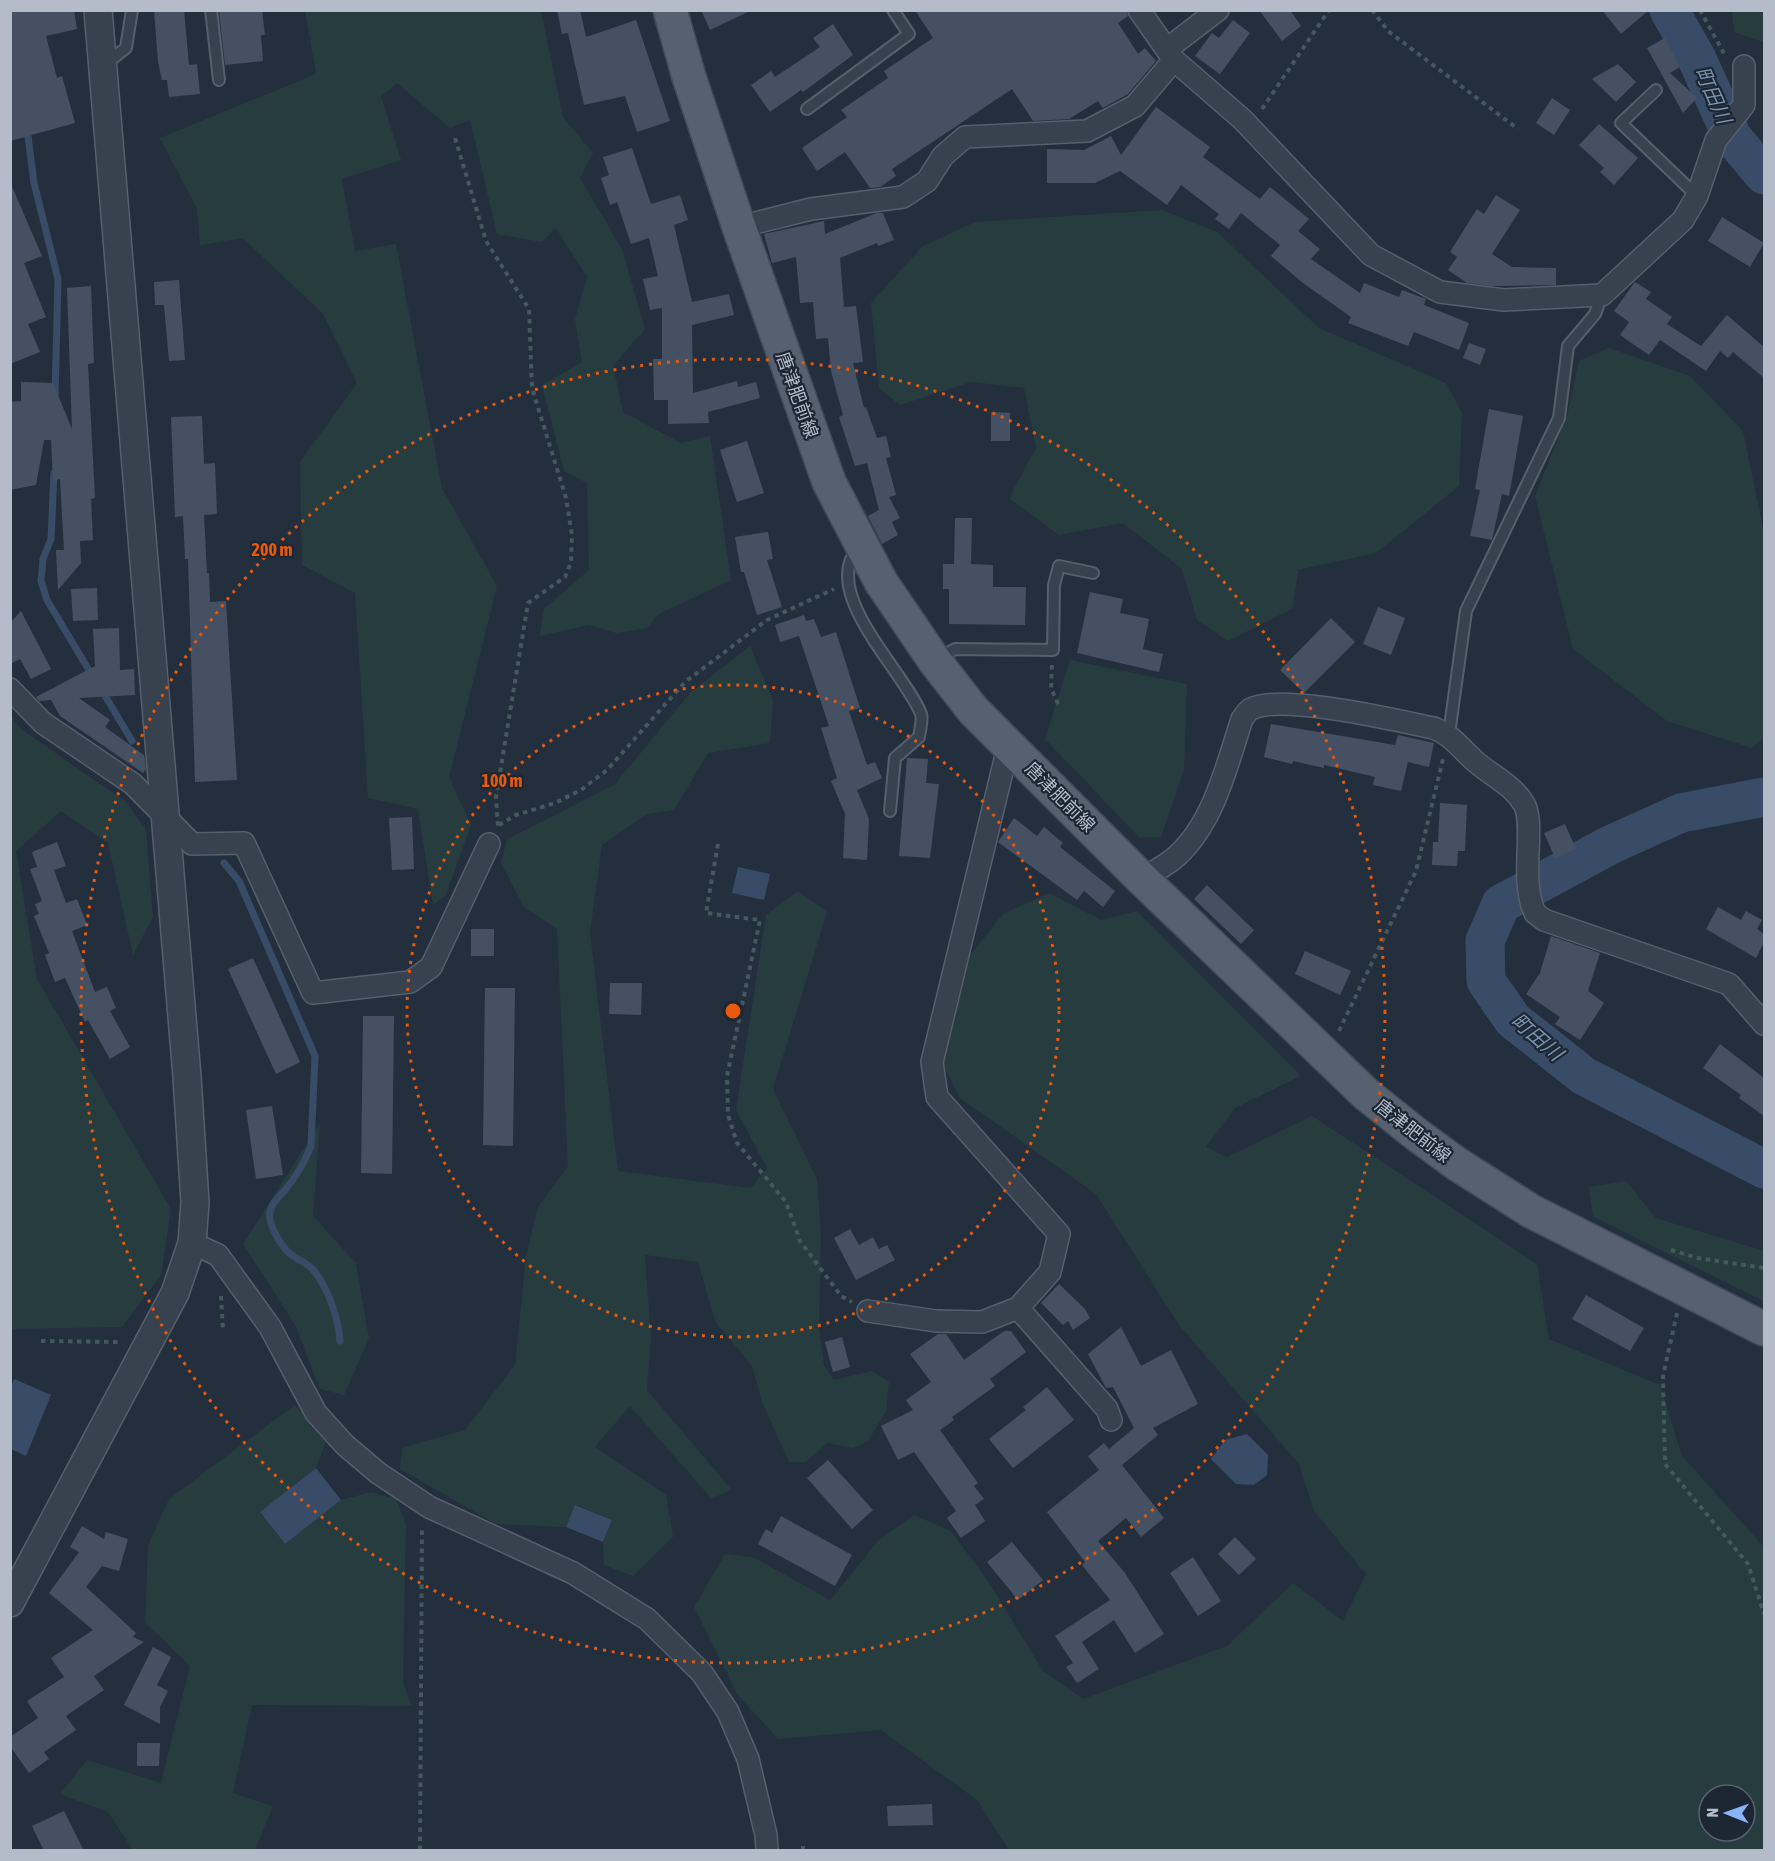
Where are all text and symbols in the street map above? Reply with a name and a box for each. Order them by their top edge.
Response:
water label: 町田川 [1691,63,1737,129]
street label: 唐津肥前線 [772,349,823,441]
text: 200 m [252,539,292,560]
street label: 唐津肥前線 [1021,757,1100,836]
text: 100 m [482,770,522,791]
centre of rings [723,1001,743,1021]
water label: 町田川 [1507,1008,1569,1066]
street label: 唐津肥前線 [1371,1095,1455,1167]
north arrow [1697,1783,1757,1843]
text: N [1703,1808,1721,1818]

